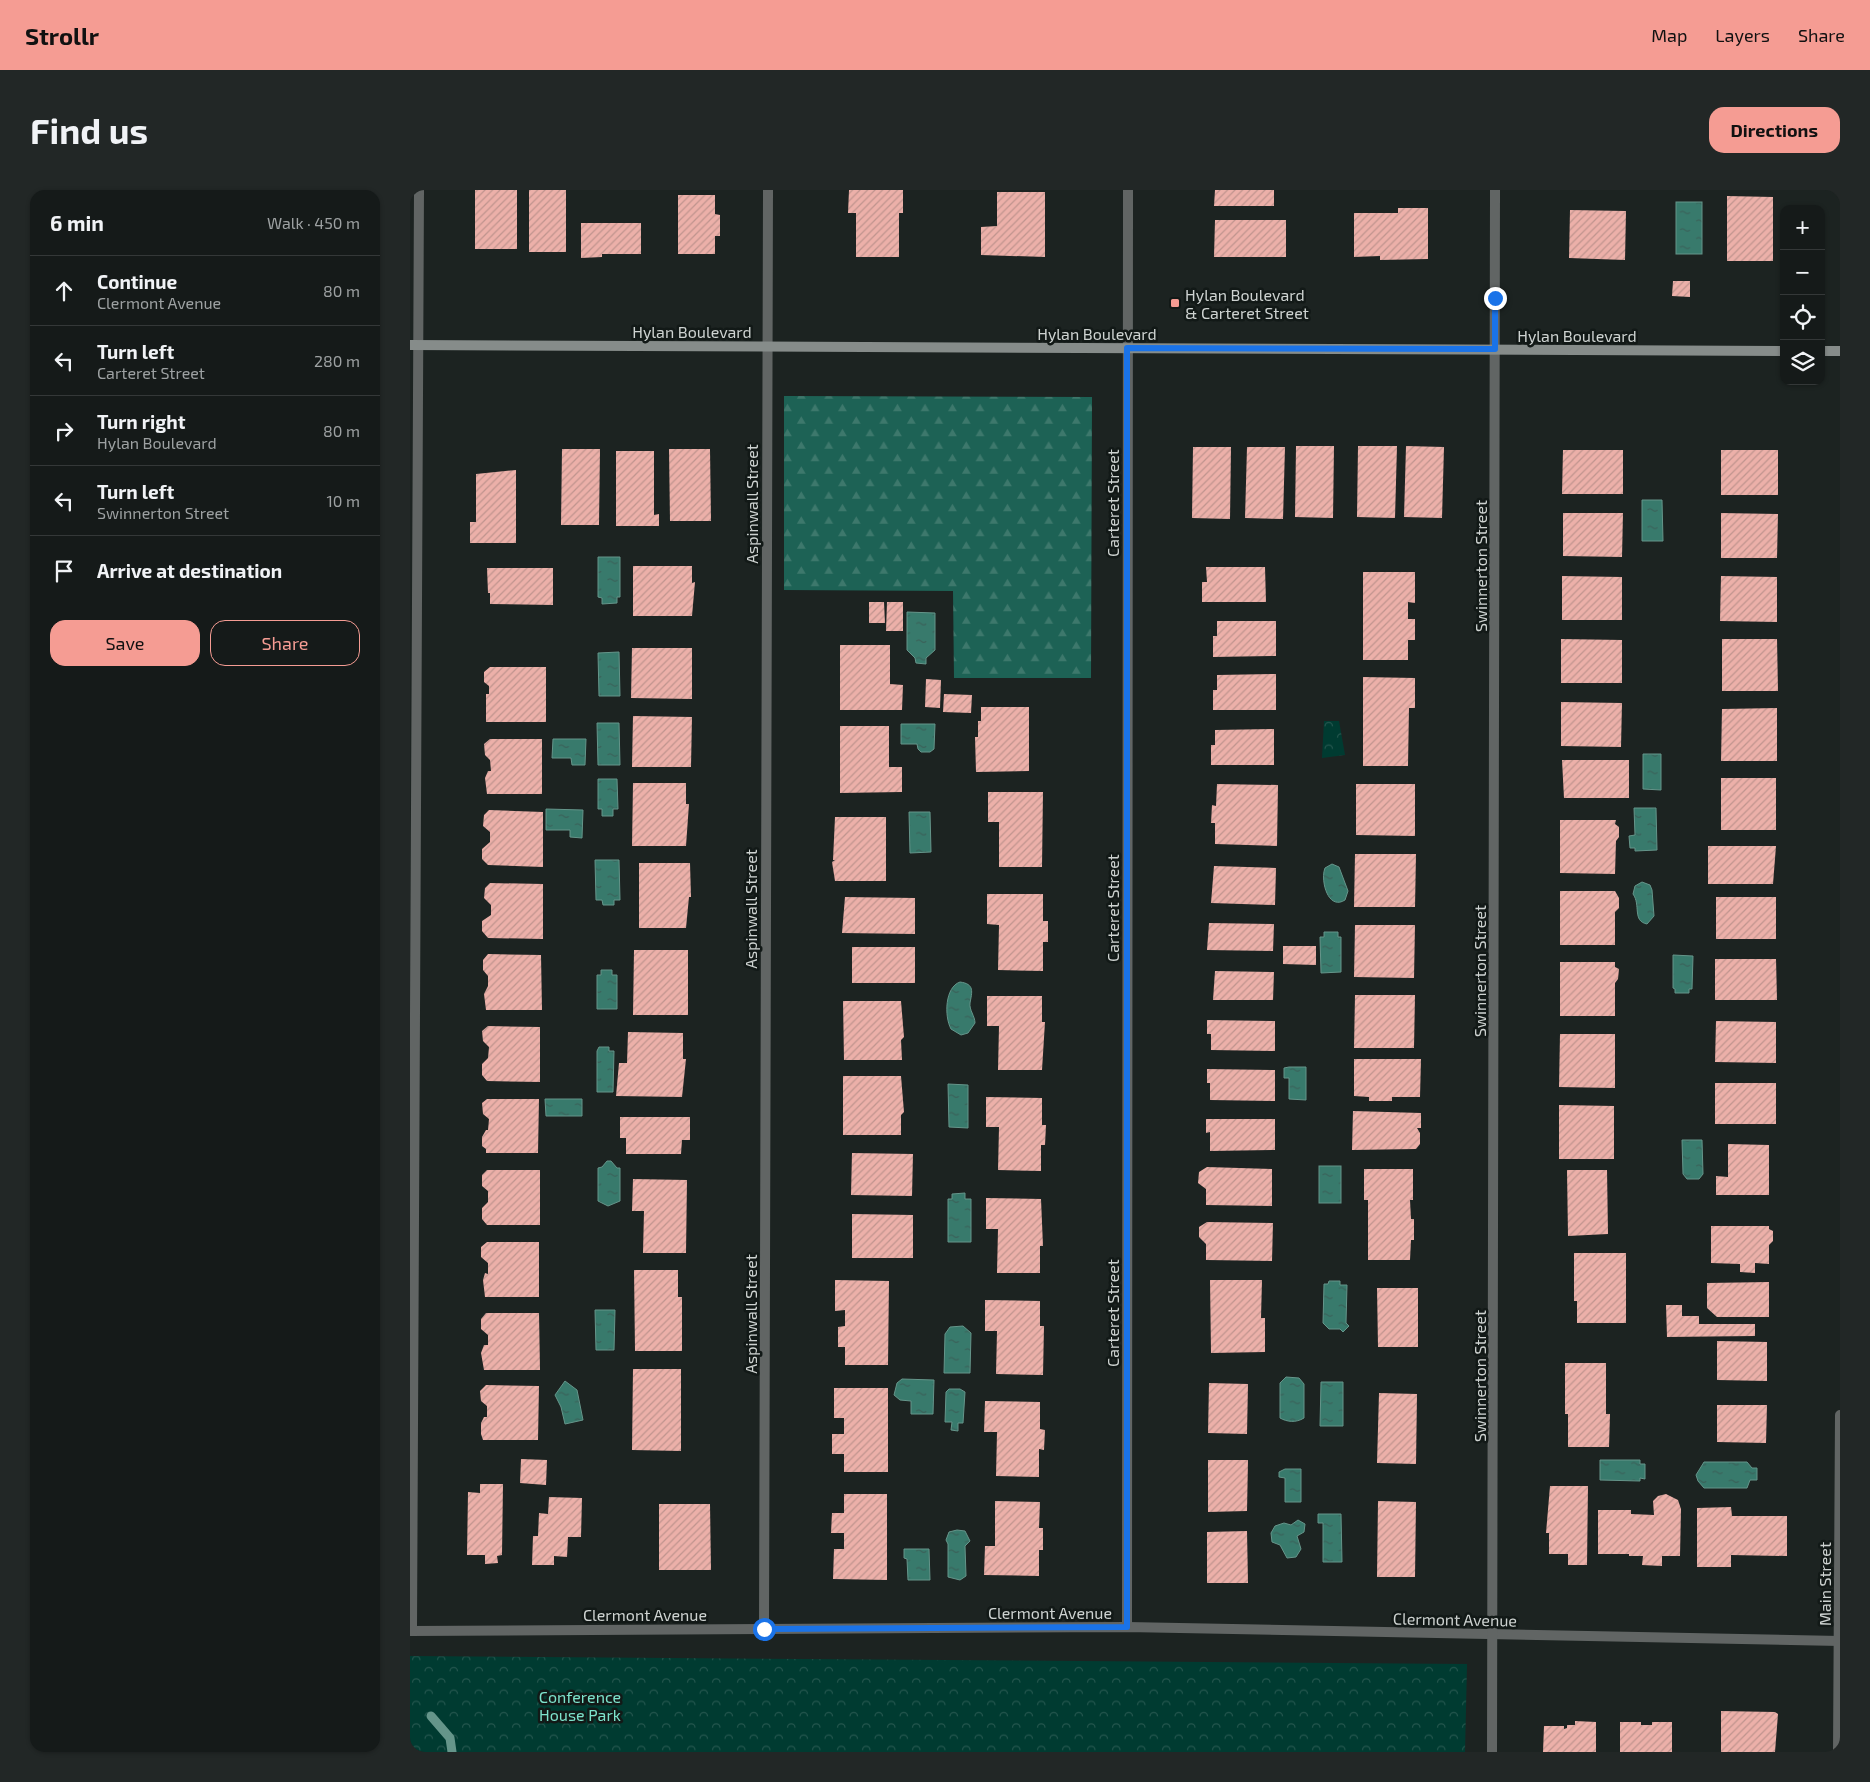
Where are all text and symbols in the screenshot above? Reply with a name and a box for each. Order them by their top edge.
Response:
text: Strollr [25,21,99,50]
text: Map [1651,24,1687,46]
text: Layers [1715,24,1770,46]
text: Share [1798,24,1845,46]
button: Directions [1709,107,1840,153]
text: Find us [30,109,148,151]
map controls [1780,205,1825,385]
button: + [1780,205,1825,250]
text: 6 min [50,210,104,235]
text: Walk · 450 m [267,213,360,232]
button: − [1780,250,1825,295]
text: Continue [97,270,177,293]
icon: ahead [50,277,78,305]
text: 80 m [323,281,360,300]
place label: Hylan Boulevard & Carteret Street [1185,285,1309,322]
route end [1484,287,1507,310]
text: Clermont Avenue [97,293,221,312]
button: locate [1780,295,1825,340]
marker: Hylan Boulevard & Carteret Street [1169,297,1181,309]
street label: Hylan Boulevard [632,322,752,341]
street label: Hylan Boulevard [1037,324,1157,343]
street label: Hylan Boulevard [1517,326,1637,345]
text: Turn left [97,340,174,363]
button: layers [1780,340,1825,385]
icon: left [50,347,78,375]
text: 280 m [314,351,360,370]
text: Carteret Street [97,363,205,382]
text: Turn right [97,410,185,433]
icon: right [50,417,78,445]
text: 80 m [323,421,360,440]
text: Hylan Boulevard [97,433,217,452]
street label: Aspinwall Street [742,444,761,564]
street label: Carteret Street [1103,449,1122,557]
text: Turn left [97,480,174,503]
icon: left [50,487,78,515]
text: 10 m [326,491,360,510]
street label: Swinnerton Street [1471,500,1490,632]
text: Swinnerton Street [97,503,229,522]
icon: arrive [50,557,78,585]
text: Arrive at destination [97,559,282,582]
button: Save [50,620,200,666]
button: Share [210,620,360,666]
street label: Aspinwall Street [741,849,760,969]
street label: Carteret Street [1103,854,1122,962]
street label: Swinnerton Street [1470,905,1489,1037]
street label: Aspinwall Street [741,1254,760,1374]
street label: Carteret Street [1103,1259,1122,1367]
street label: Swinnerton Street [1470,1310,1489,1442]
street label: Main Street [1815,1542,1834,1626]
street label: Clermont Avenue [988,1603,1112,1622]
street label: Clermont Avenue [583,1605,707,1624]
street label: Clermont Avenue [1393,1608,1517,1630]
route start [753,1618,776,1641]
park label: Conference House Park [539,1687,621,1724]

